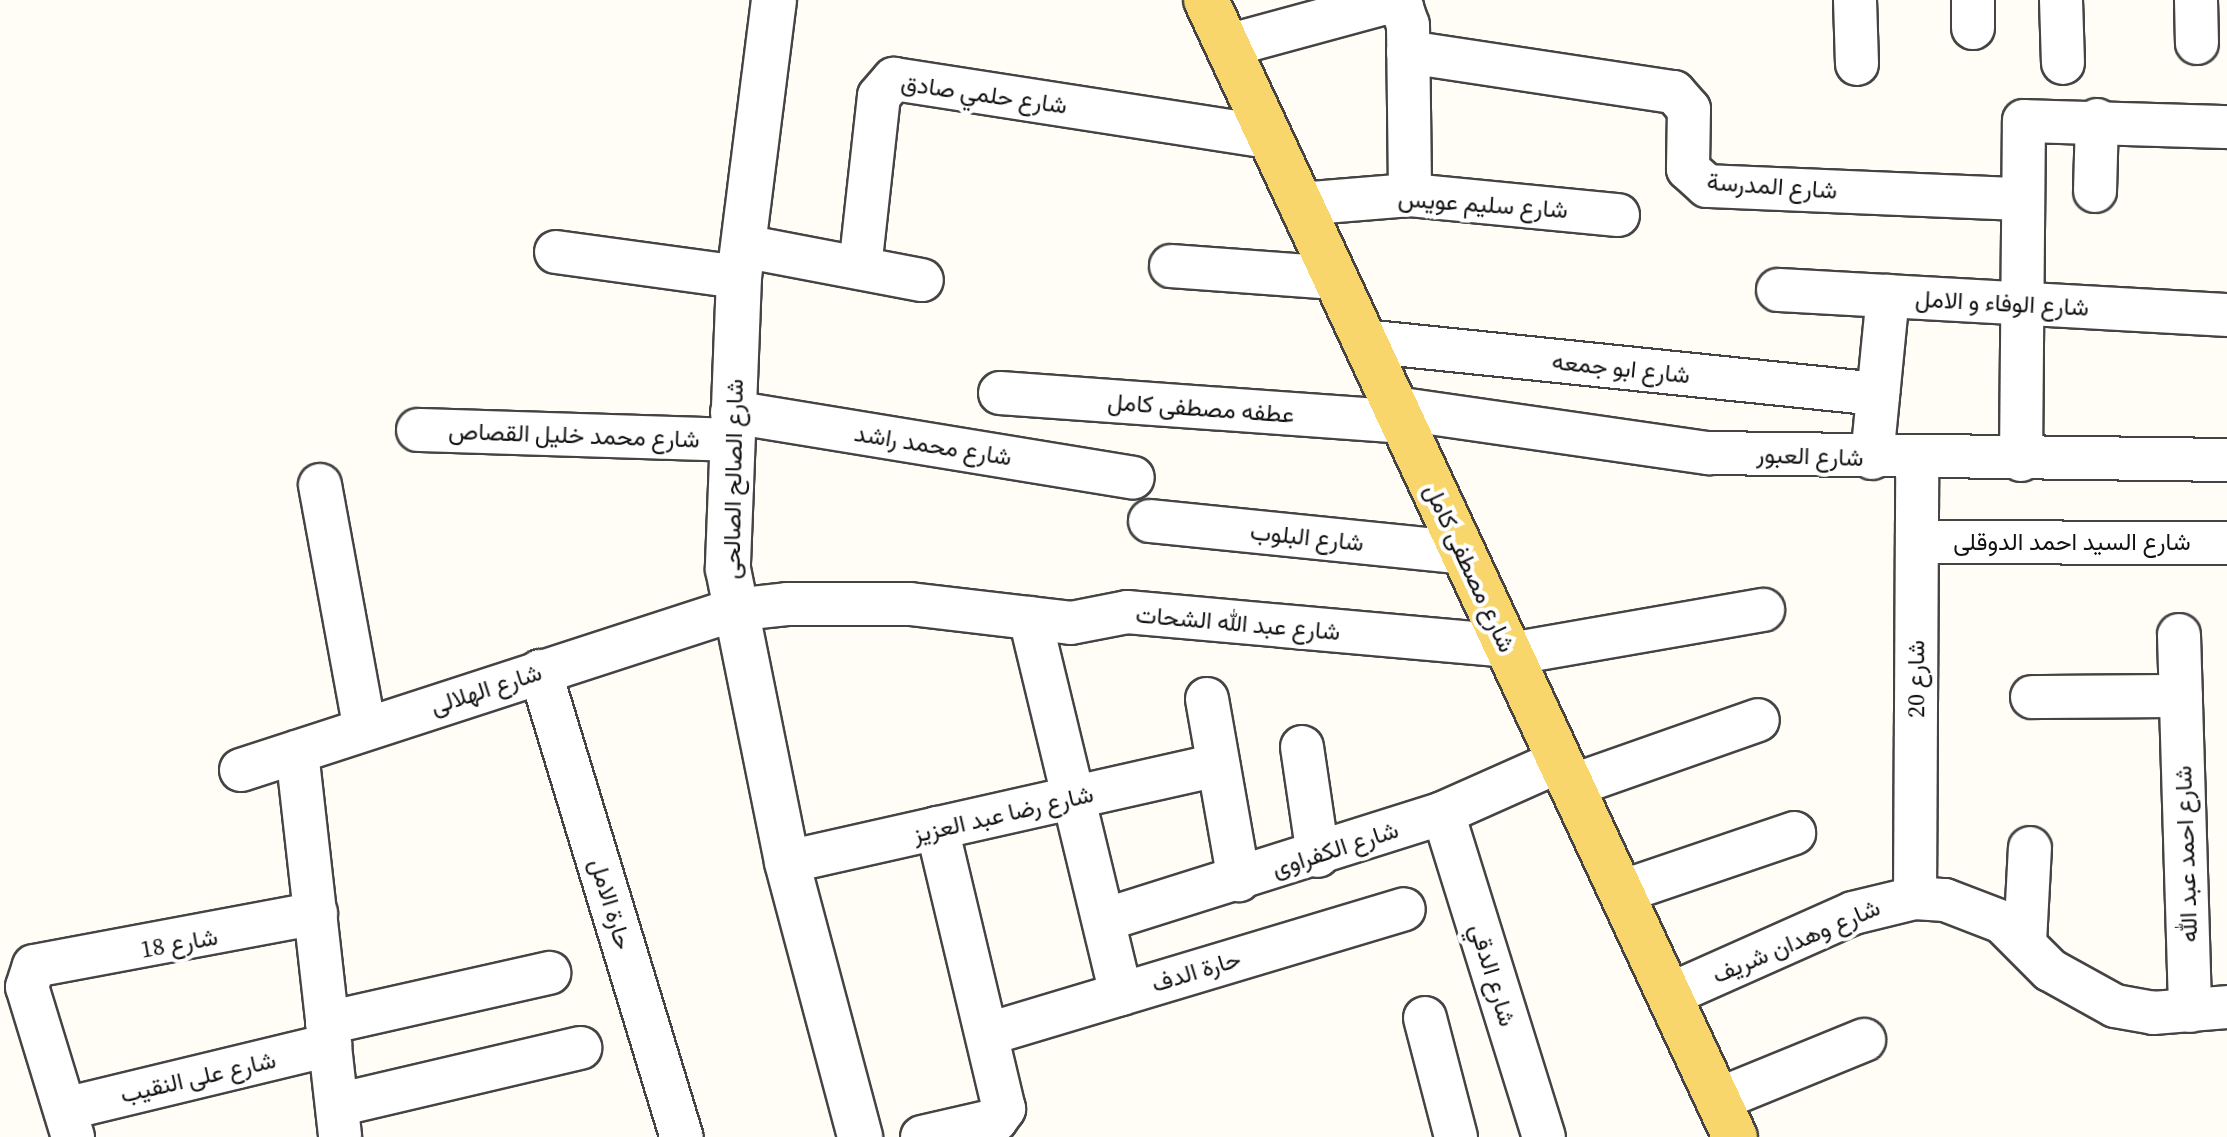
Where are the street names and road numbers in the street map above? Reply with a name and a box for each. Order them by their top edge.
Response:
street label: شارع حلمي صادق [899,68,1069,120]
street label: شارع المدرسة [1706,167,1838,205]
street label: شارع سليم عويس [1397,184,1569,224]
street label: شارع الوفاء و الامل [1914,284,2090,322]
street label: شارع ابو جمعه [1550,346,1692,390]
street label: شارع الصالح الصالحى [717,379,749,579]
street label: عطفه مصطفى كامل [1107,387,1295,429]
street label: شارع محمد خليل القصاص [448,416,700,454]
street label: شارع محمد راشد [852,418,1014,472]
street label: شارع العبور [1756,440,1864,472]
street label: شارع مصطفى كامل [1418,479,1522,657]
street label: شارع البلوب [1249,517,1365,557]
street label: شارع السيد احمد الدوقلى [1953,528,2191,556]
street label: شارع عبد الله الشحات [1135,600,1341,646]
street label: شارع 20 [1902,640,1930,718]
street label: شارع الهلالى [427,657,545,721]
street label: شارع احمد عبد الله [2169,765,2203,943]
street label: شارع رضا عبد العزيز [910,779,1096,849]
street label: شارع الكفراوى [1268,815,1402,883]
street label: حارة الامل [584,855,638,953]
street label: شارع وهدان شريف [1708,893,1884,989]
street label: شارع الدقي [1464,920,1522,1030]
street label: شارع 18 [138,922,220,964]
street label: حارة الدف [1148,944,1244,998]
street label: شارع على النقيب [117,1045,279,1109]

